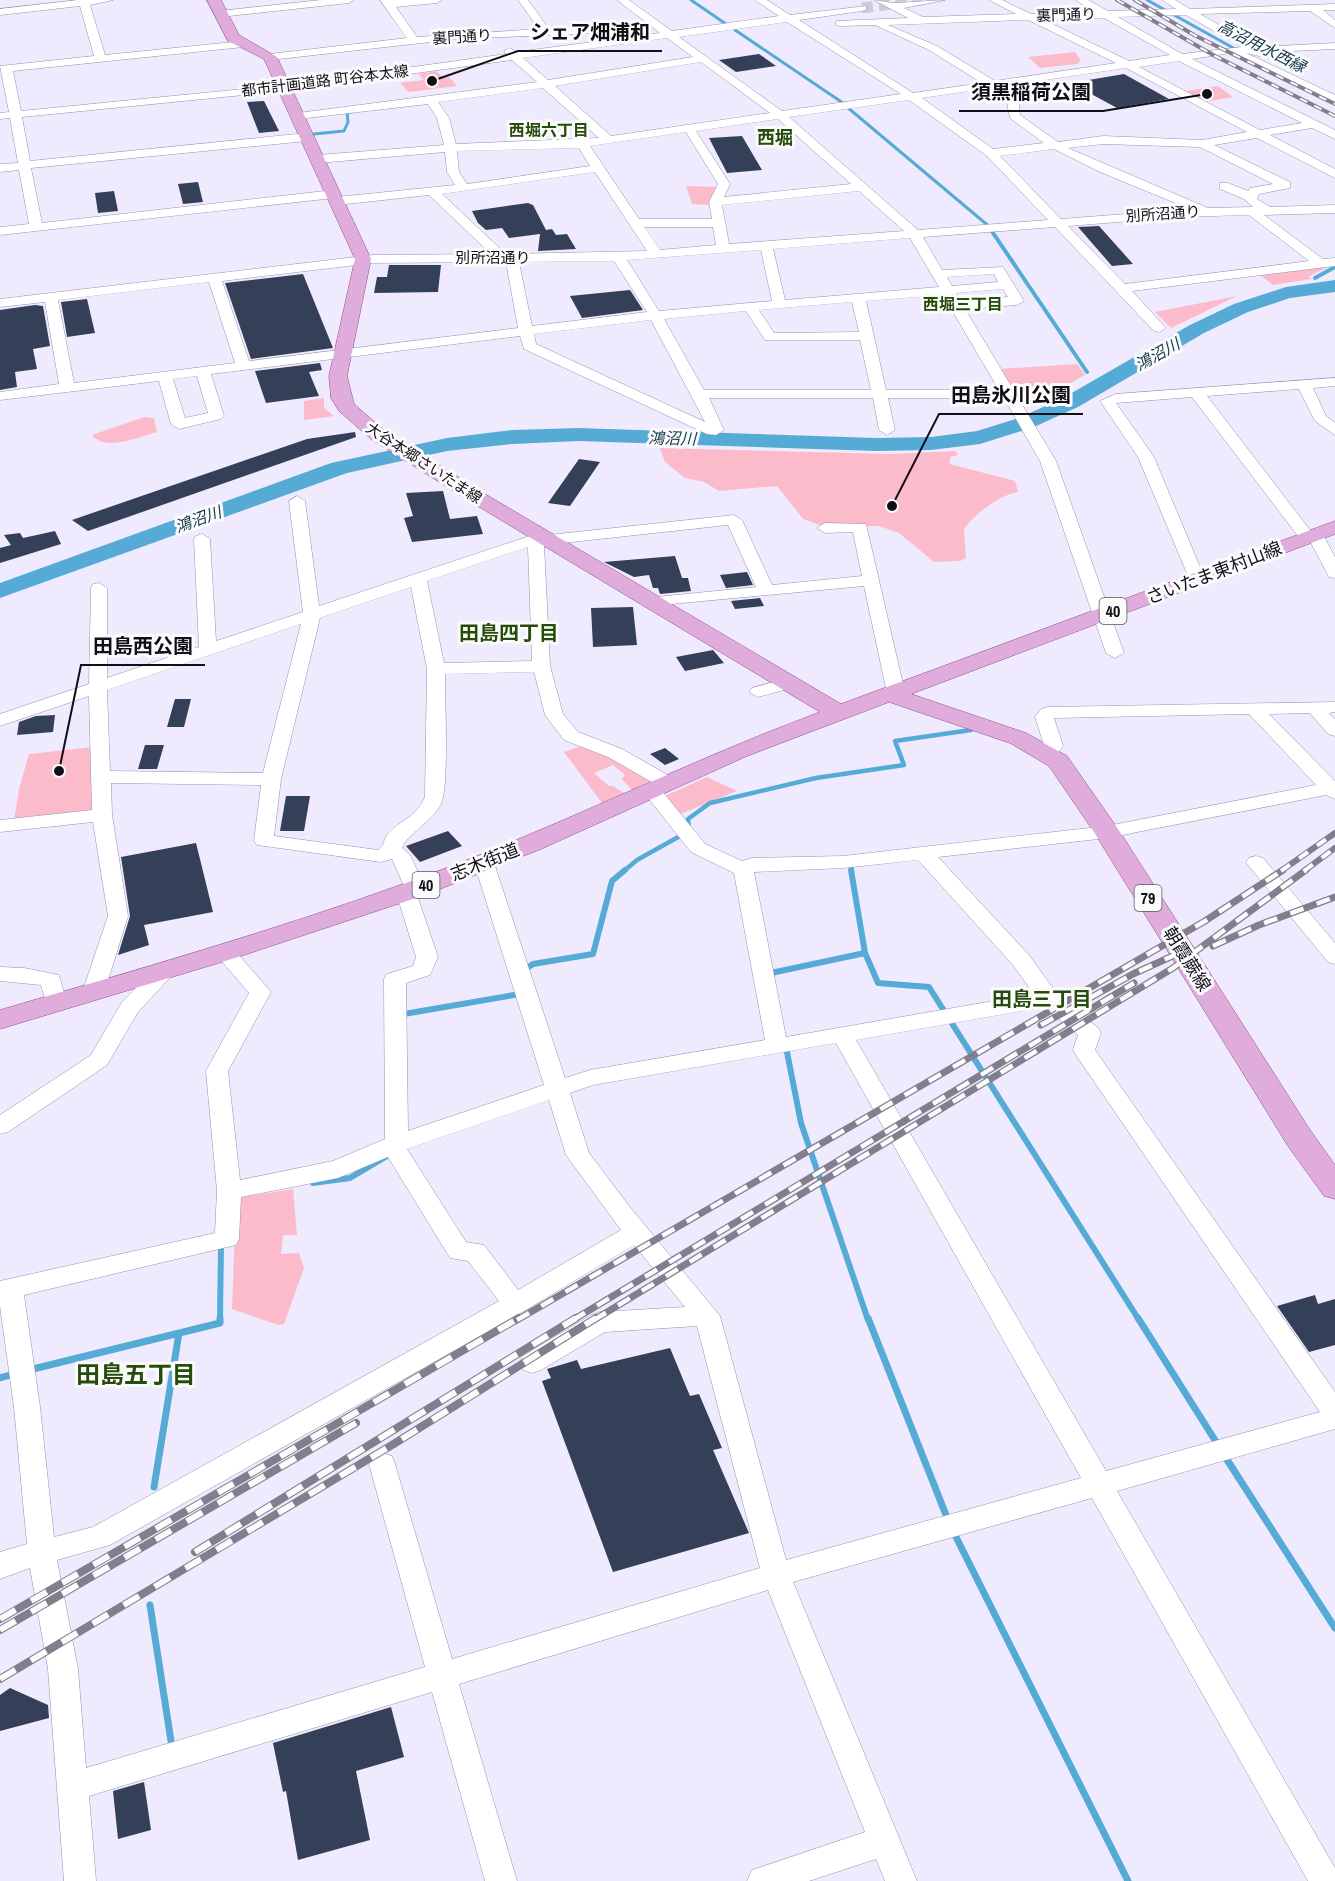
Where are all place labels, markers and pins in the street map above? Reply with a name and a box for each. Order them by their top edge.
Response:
callout: シェア畑浦和 [518,13,662,51]
callout: 須黒稲荷公園 [959,73,1103,111]
callout: 田島氷川公園 [939,376,1083,414]
callout: 田島西公園 [81,627,205,665]

